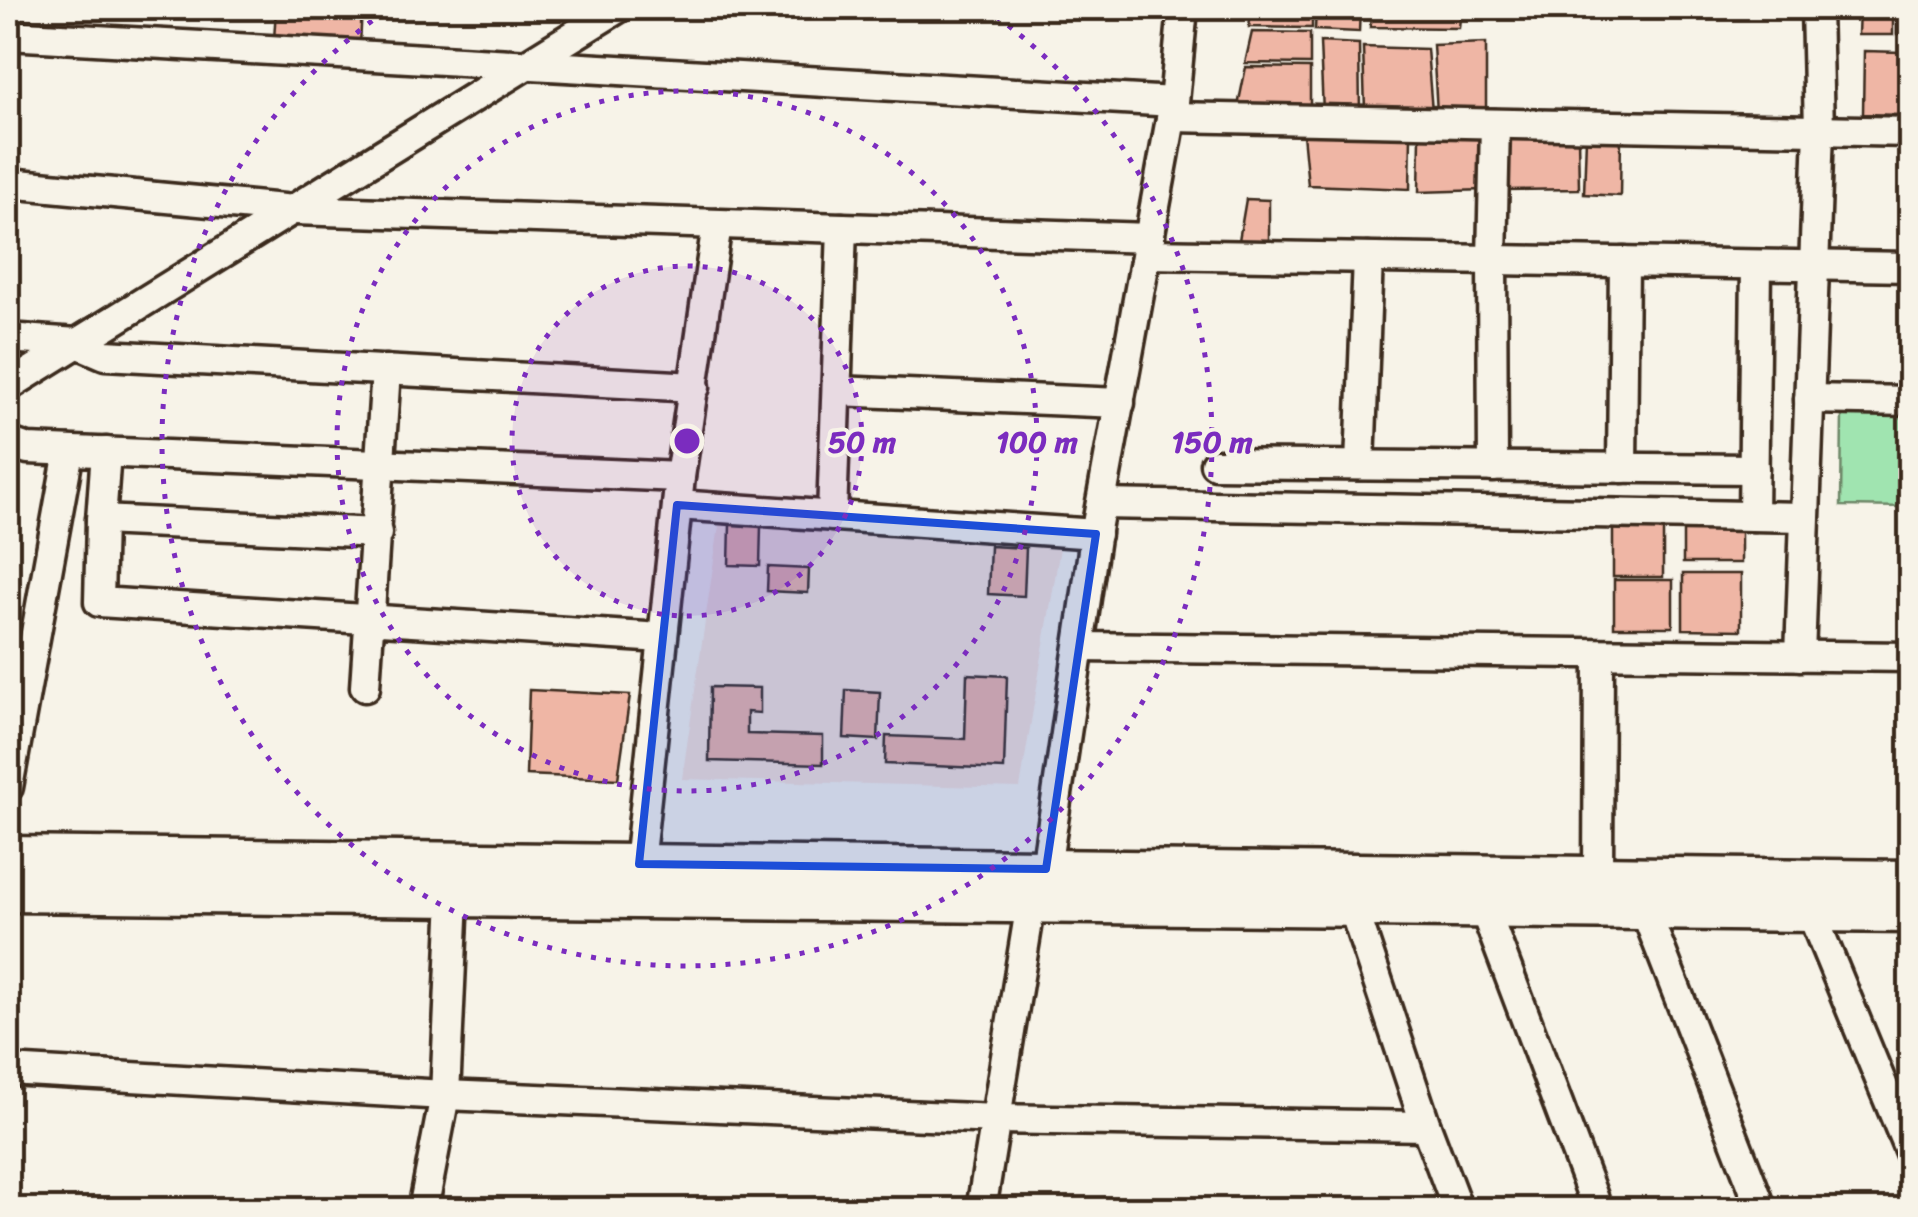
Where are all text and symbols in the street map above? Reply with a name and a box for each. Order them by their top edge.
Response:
text: 50 m [828,415,896,469]
text: 100 m [996,415,1078,469]
text: 150 m [1172,415,1253,469]
centre of rings [669,423,705,459]

